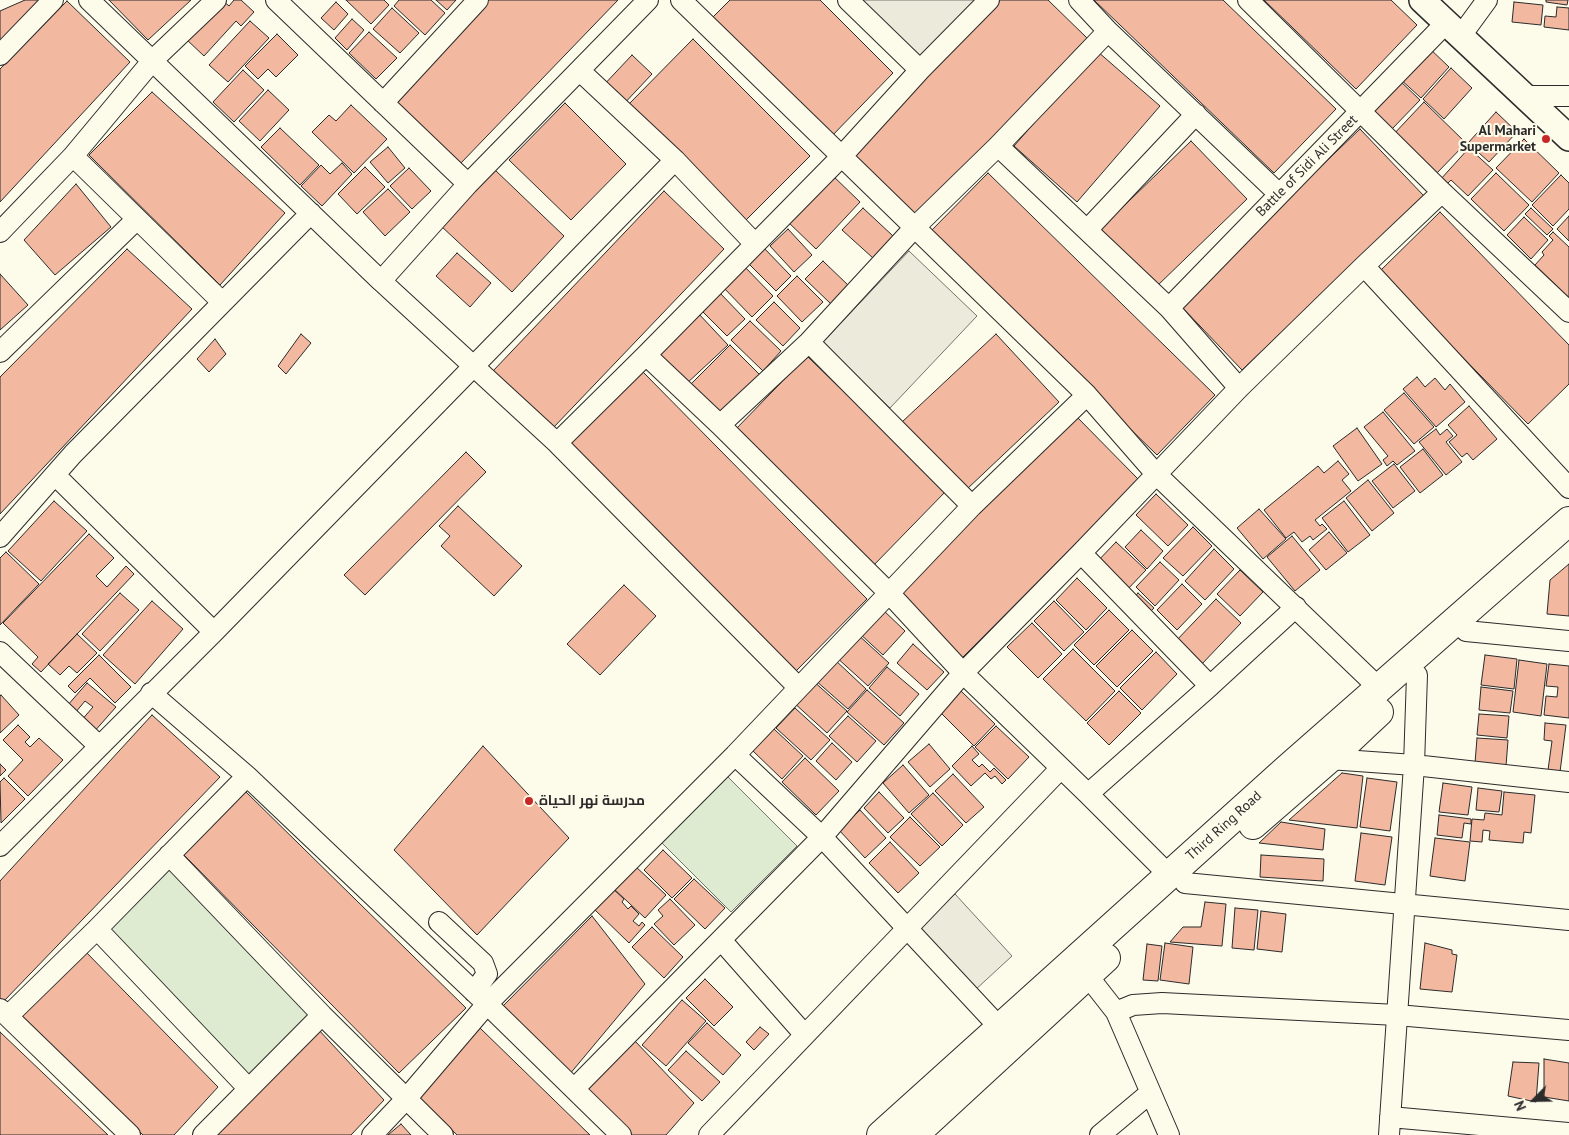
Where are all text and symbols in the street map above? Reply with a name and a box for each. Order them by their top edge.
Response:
street label: Battle of Sidi Ali Street [1253,112,1361,220]
place label: Al Mahari Supermarket [1460,123,1536,156]
marker: Al Mahari Supermarket [1540,133,1552,145]
street label: Third Ring Road [1183,788,1265,864]
place label: مدرسة نهر الحياة [539,793,645,809]
marker: مدرسة نهر الحياة [523,795,535,807]
north arrow [1509,1075,1559,1125]
text: N [1510,1098,1530,1114]

